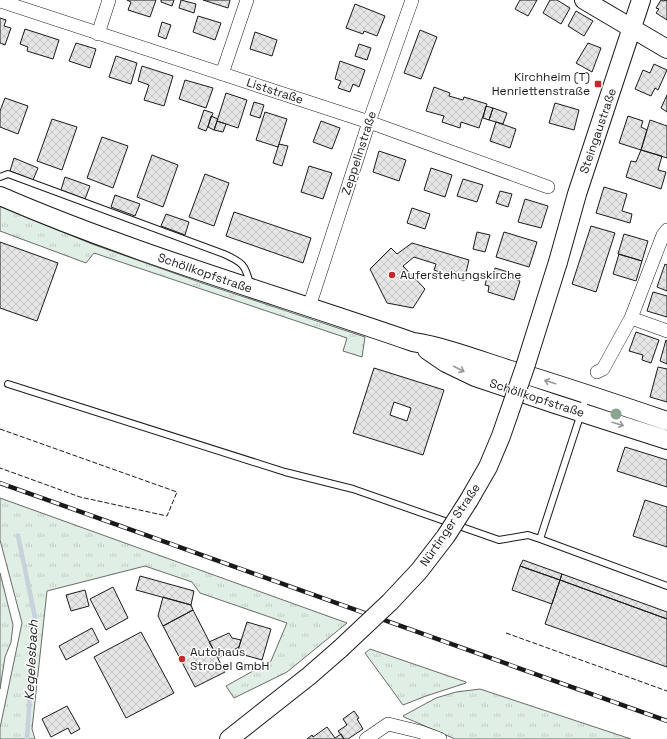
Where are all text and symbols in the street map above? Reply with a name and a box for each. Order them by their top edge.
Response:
place label: Kirchheim (T) Henriettenstraße [492,69,590,99]
street label: Liststraße [245,74,305,108]
marker: Kirchheim (T) Henriettenstraße [593,79,603,89]
street label: Steingaustraße [576,86,620,176]
street label: Zeppelinstraße [338,109,380,197]
street label: Schöllkopfstraße [156,249,254,297]
place label: Auferstehungskirche [400,267,521,283]
marker: Auferstehungskirche [387,270,397,280]
one-way arrow [453,366,465,373]
street label: Schöllkopfstraße [487,375,587,421]
one-way arrow [544,378,557,385]
one-way arrow [612,421,625,428]
street label: Nürtinger Straße [416,480,484,570]
water label: Kegelesbach [20,618,42,701]
place label: Autohaus Strobel GmbH [190,644,269,674]
marker: Autohaus Strobel GmbH [177,654,187,664]

